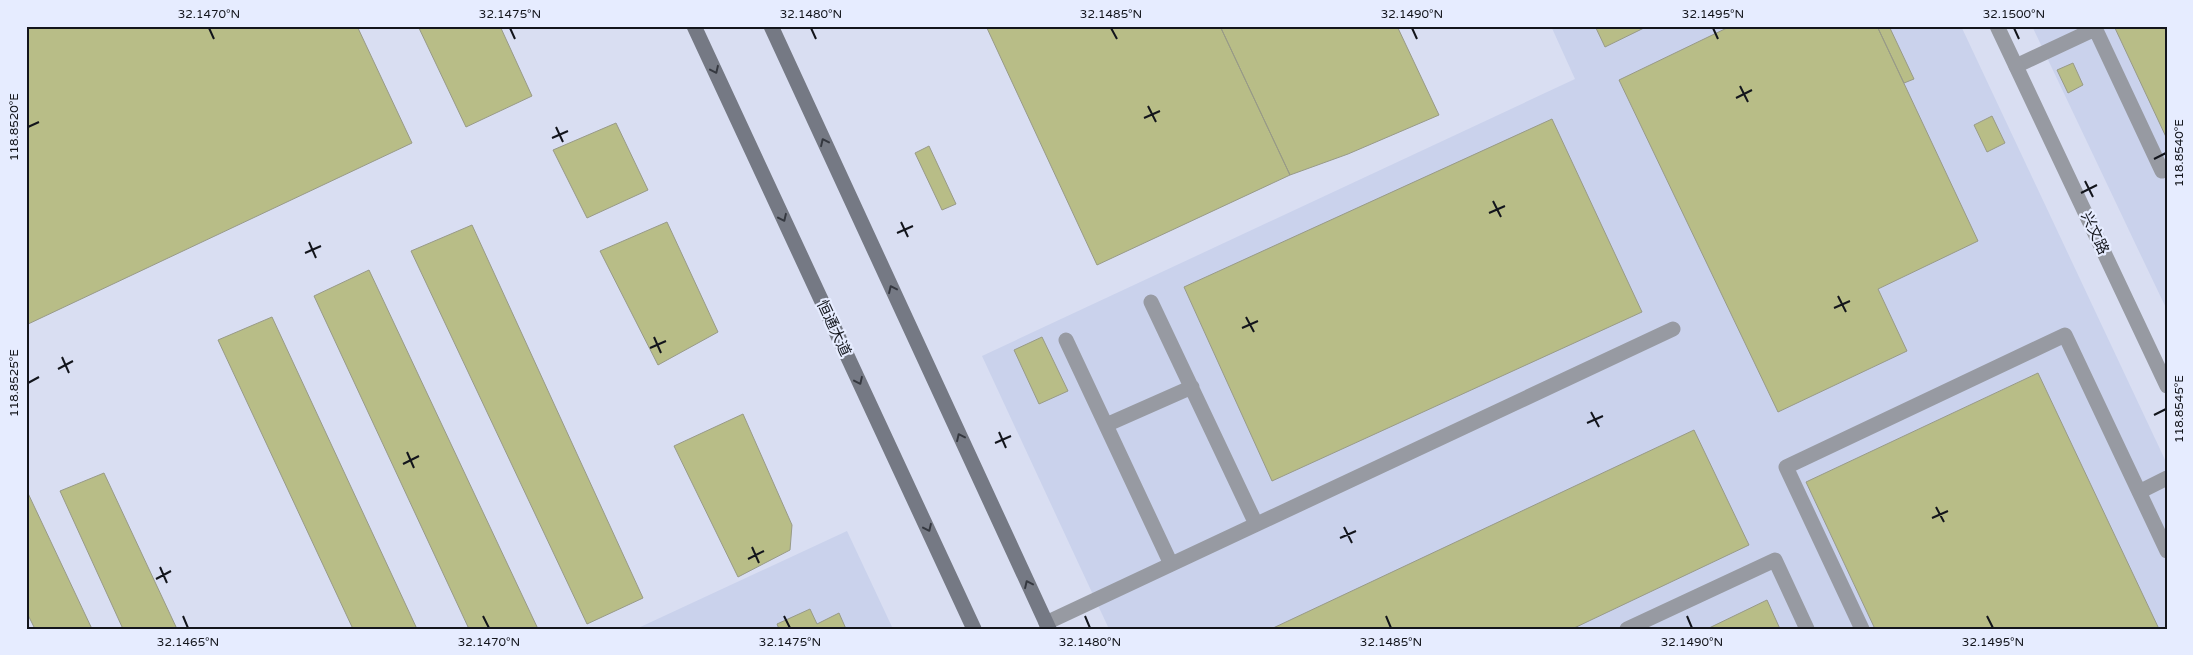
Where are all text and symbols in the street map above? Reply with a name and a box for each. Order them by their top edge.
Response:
text: 32.1470°N [178,7,240,21]
text: 32.1475°N [479,7,541,21]
text: 32.1480°N [780,7,842,21]
text: 32.1485°N [1080,7,1142,21]
text: 32.1490°N [1381,7,1443,21]
text: 32.1495°N [1682,7,1744,21]
text: 32.1500°N [1983,7,2045,21]
one-way arrow [709,65,719,74]
text: 118.8520°E [7,93,21,161]
text: 118.8540°E [2172,119,2186,187]
one-way arrow [820,138,831,147]
street label: 兴文路 [2077,209,2113,257]
one-way arrow [777,213,788,222]
one-way arrow [888,285,899,294]
street label: 恒通大道 [813,297,855,359]
text: 118.8525°E [7,349,21,417]
text: 118.8545°E [2172,375,2186,443]
one-way arrow [853,376,864,385]
one-way arrow [956,433,967,442]
one-way arrow [921,523,932,532]
one-way arrow [1025,581,1035,590]
text: 32.1465°N [157,635,219,649]
text: 32.1470°N [458,635,520,649]
text: 32.1475°N [759,635,821,649]
text: 32.1480°N [1059,635,1121,649]
text: 32.1485°N [1360,635,1422,649]
text: 32.1490°N [1661,635,1723,649]
text: 32.1495°N [1962,635,2024,649]

